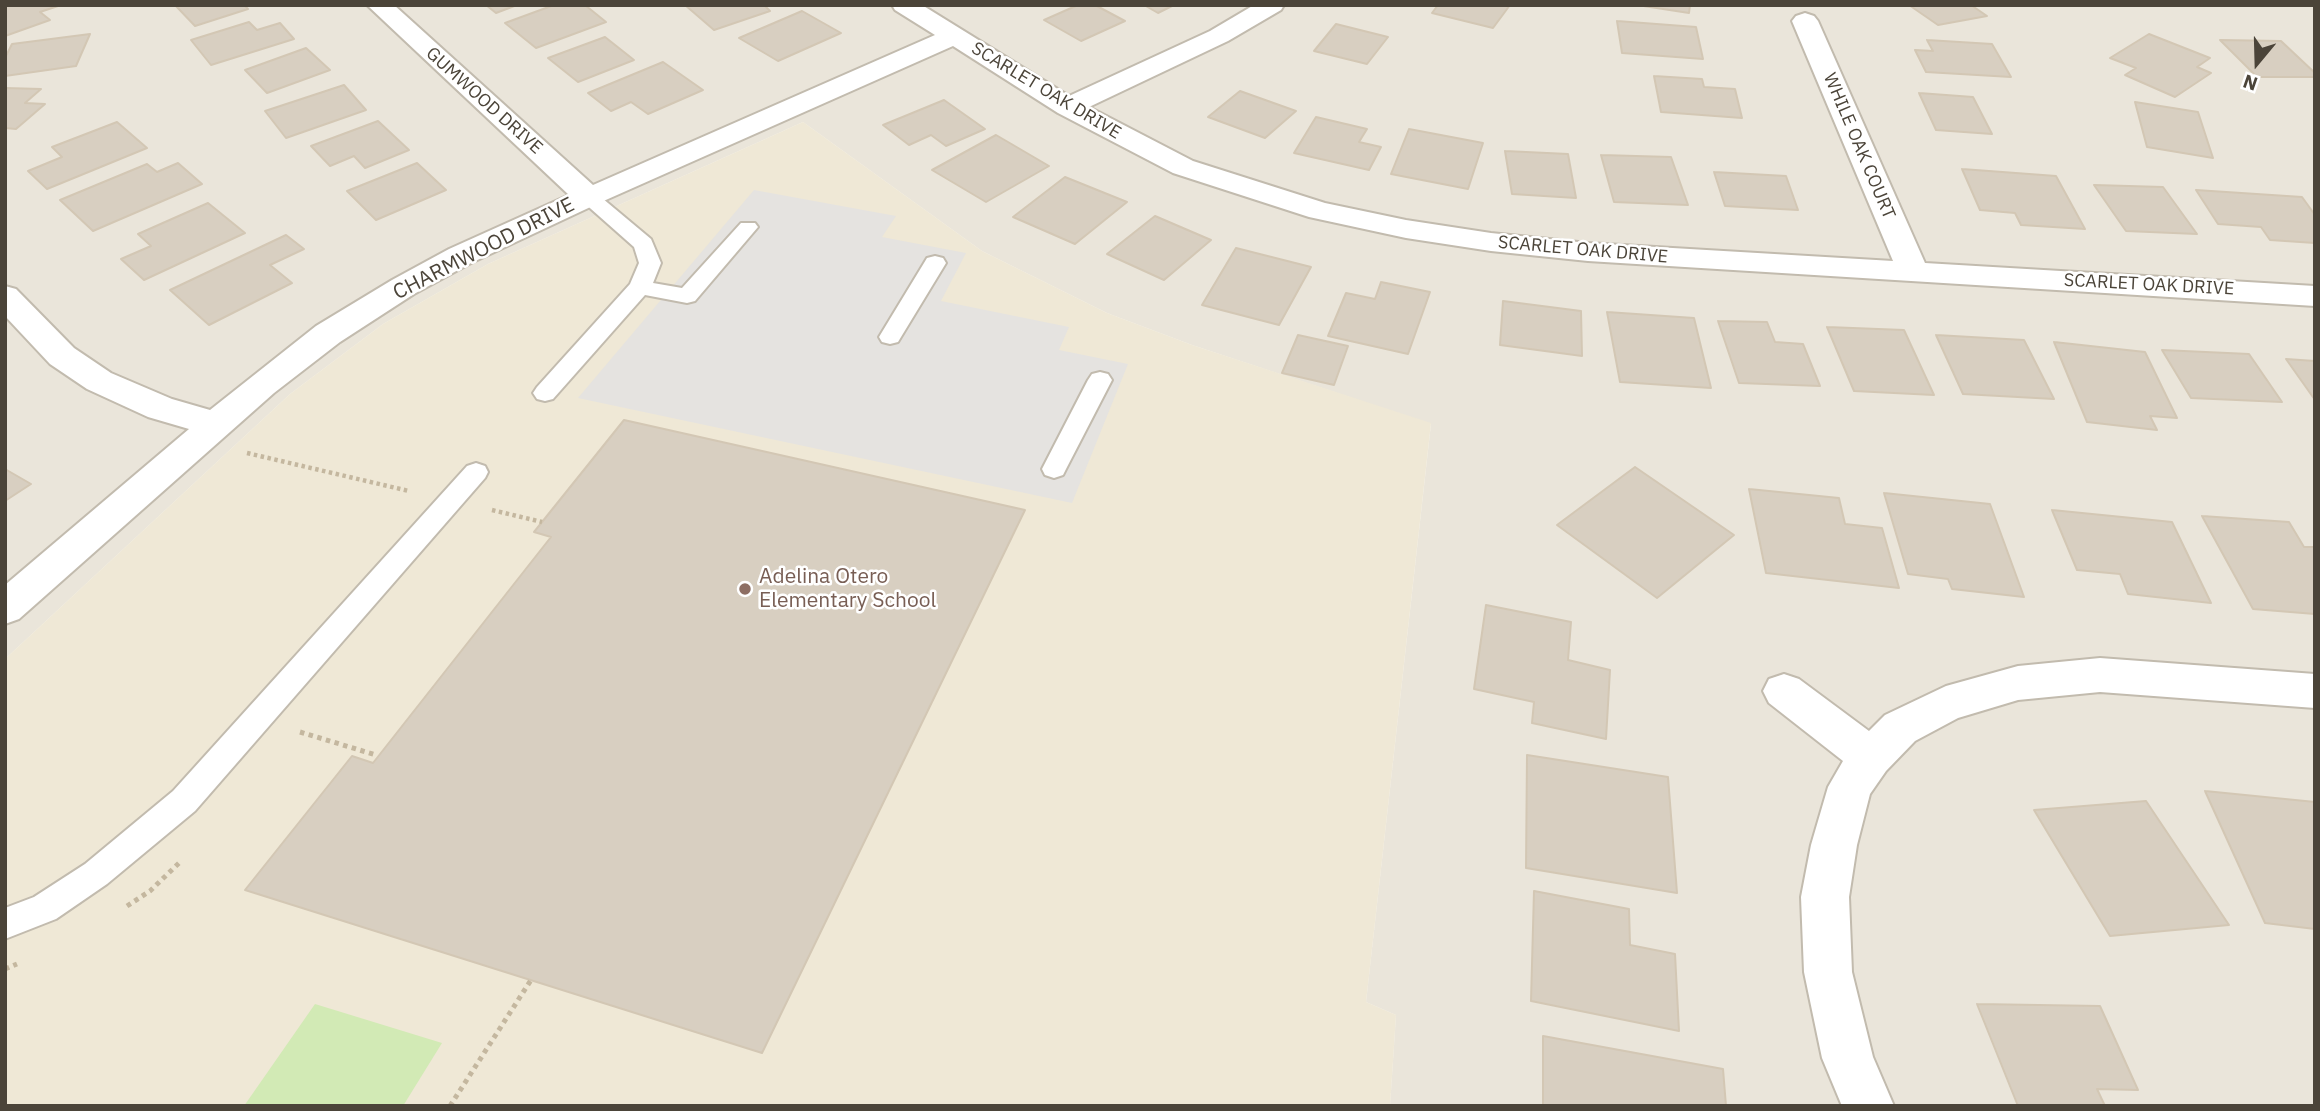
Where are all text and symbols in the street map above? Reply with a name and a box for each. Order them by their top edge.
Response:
north arrow [2222,28,2292,98]
street label: SCARLET OAK DRIVE [967,38,1125,144]
street label: GUMWOOD DRIVE [421,43,547,159]
text: N [2240,69,2261,96]
street label: WHILE OAK COURT [1818,70,1900,222]
street label: CHARMWOOD DRIVE [389,192,579,306]
street label: SCARLET OAK DRIVE [1497,232,1669,268]
street label: SCARLET OAK DRIVE [2063,270,2235,300]
place label: Adelina Otero Elementary School [759,564,936,614]
marker: Adelina Otero Elementary School [737,581,753,597]

